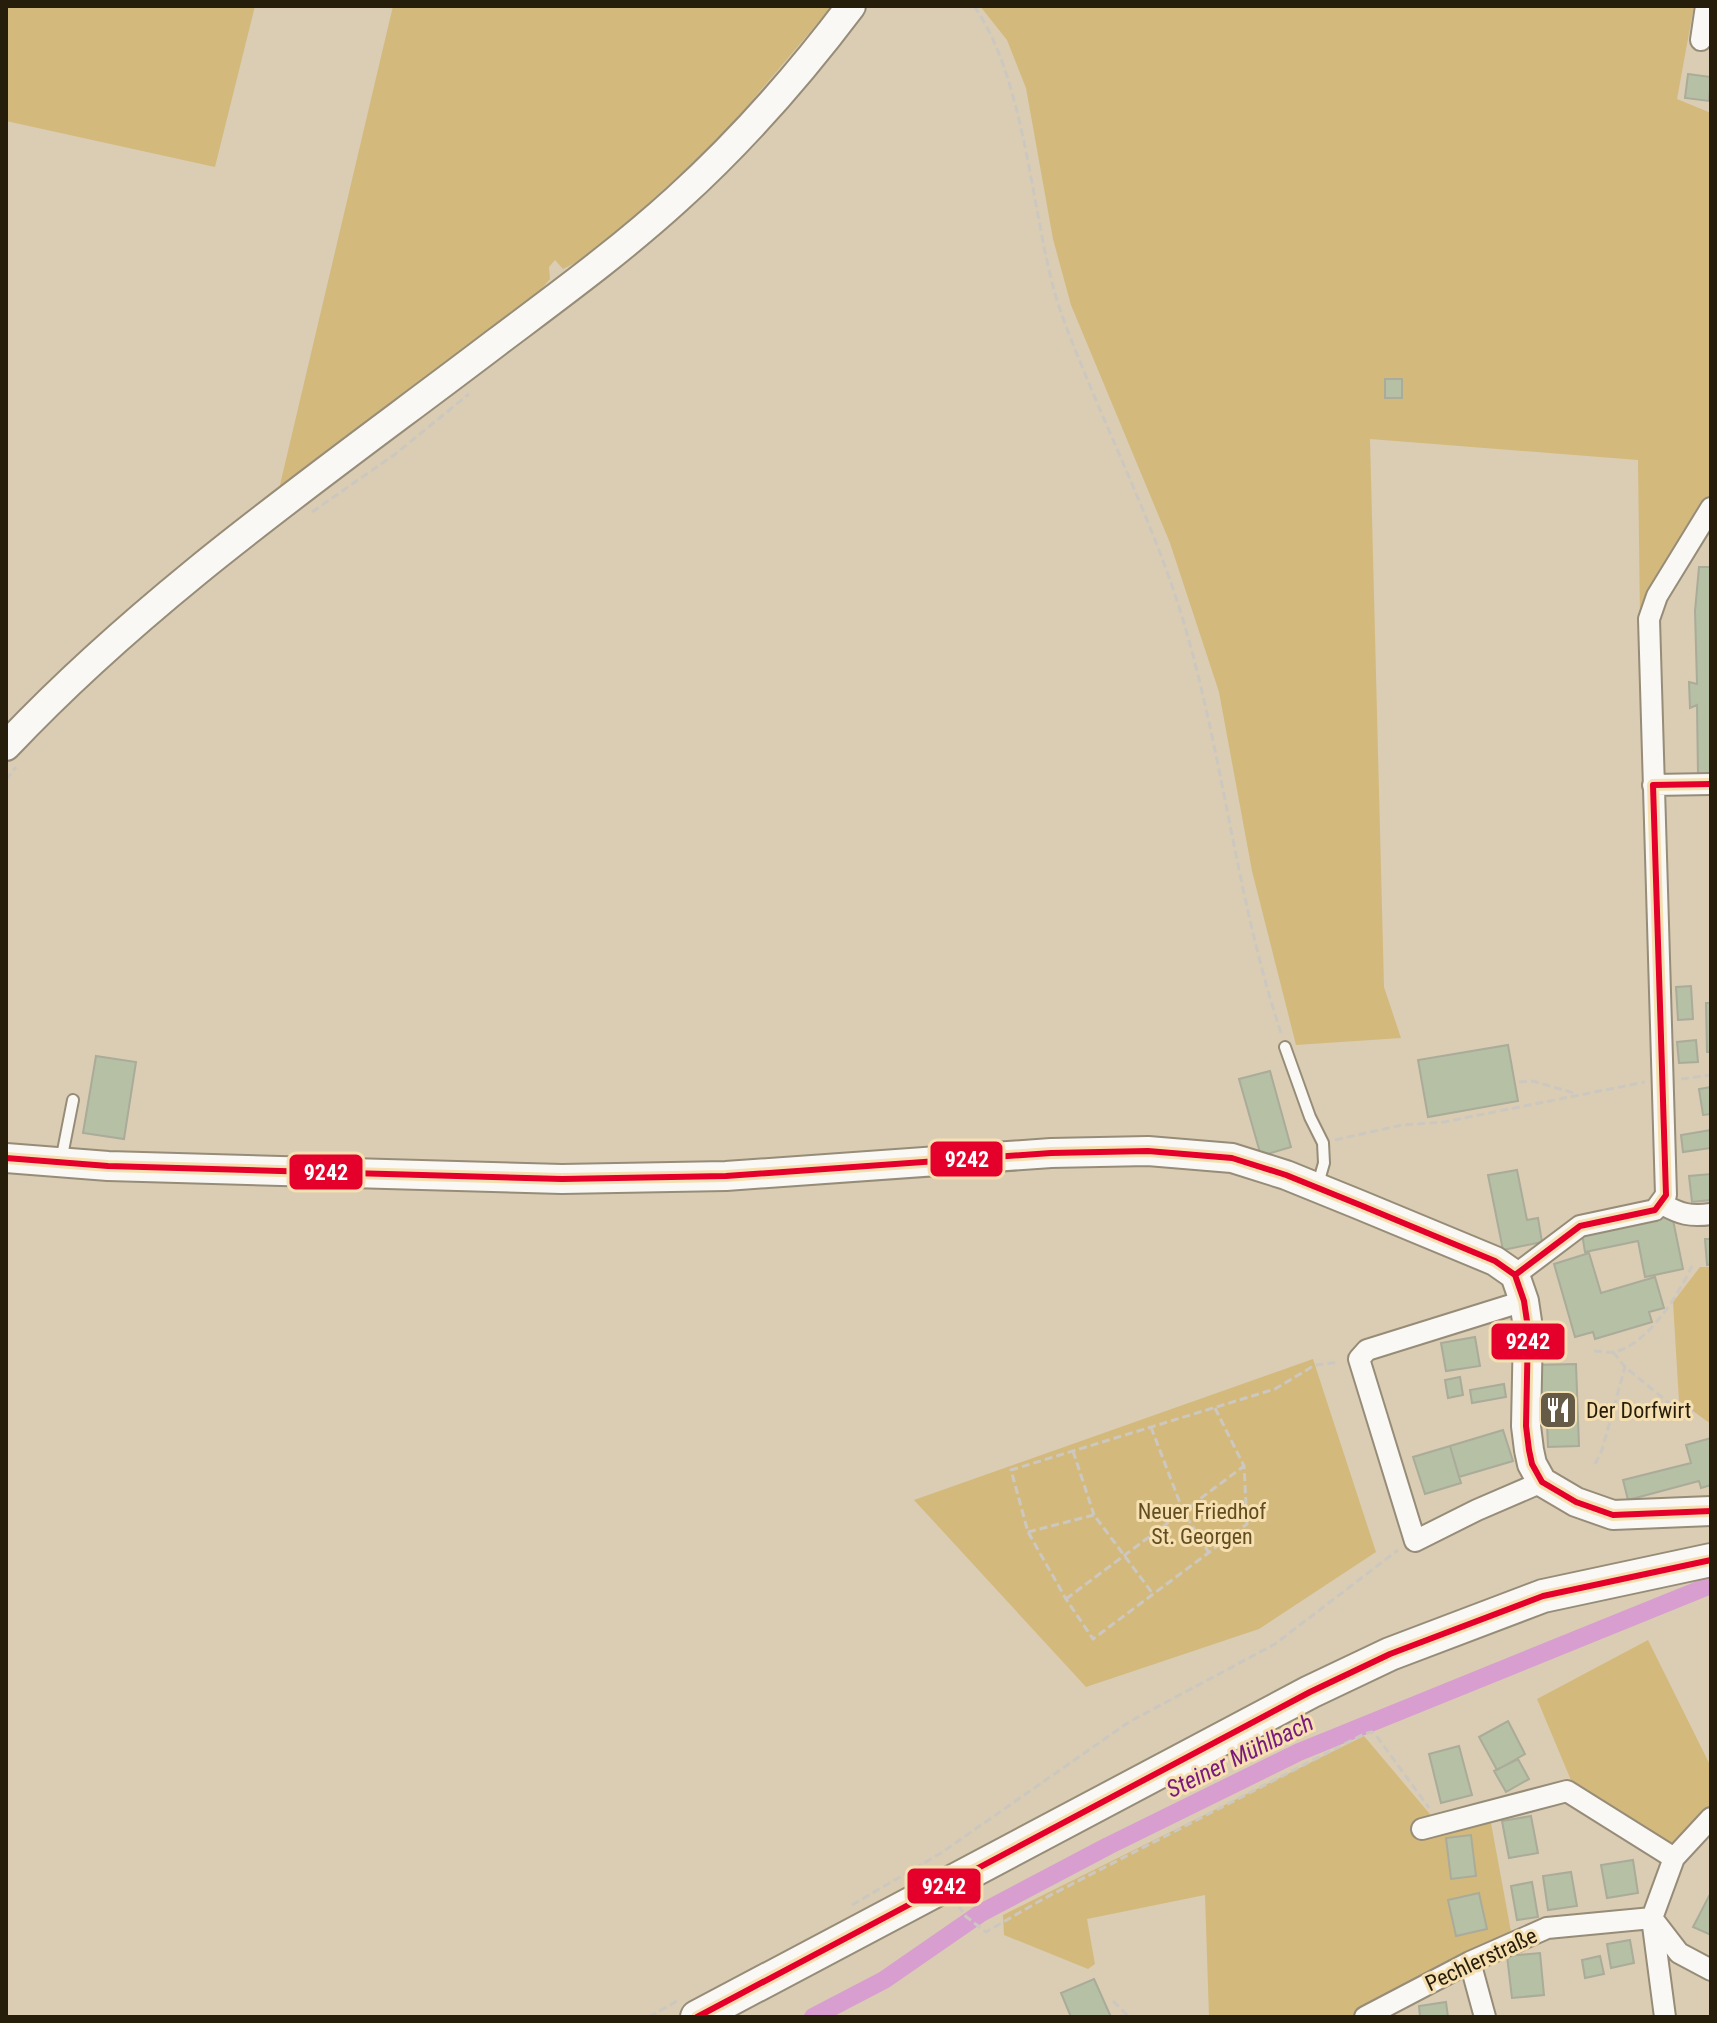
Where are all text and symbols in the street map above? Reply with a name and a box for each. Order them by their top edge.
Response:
line badge: 9242 [929,1140,1004,1178]
text: 9242 [945,1147,989,1172]
line badge: 9242 [288,1153,364,1191]
text: 9242 [304,1160,348,1185]
line badge: 9242 [1490,1322,1566,1361]
text: 9242 [1506,1329,1550,1354]
restaurant icon: Der Dorfwirt [1537,1389,1579,1431]
place label: Der Dorfwirt [1586,1398,1691,1423]
park label: Neuer Friedhof St. Georgen [1138,1499,1266,1549]
water label: Steiner Mühlbach [1162,1708,1318,1804]
line badge: 9242 [906,1867,982,1905]
text: 9242 [922,1874,966,1899]
street label: Pechlerstraße [1421,1923,1541,1996]

